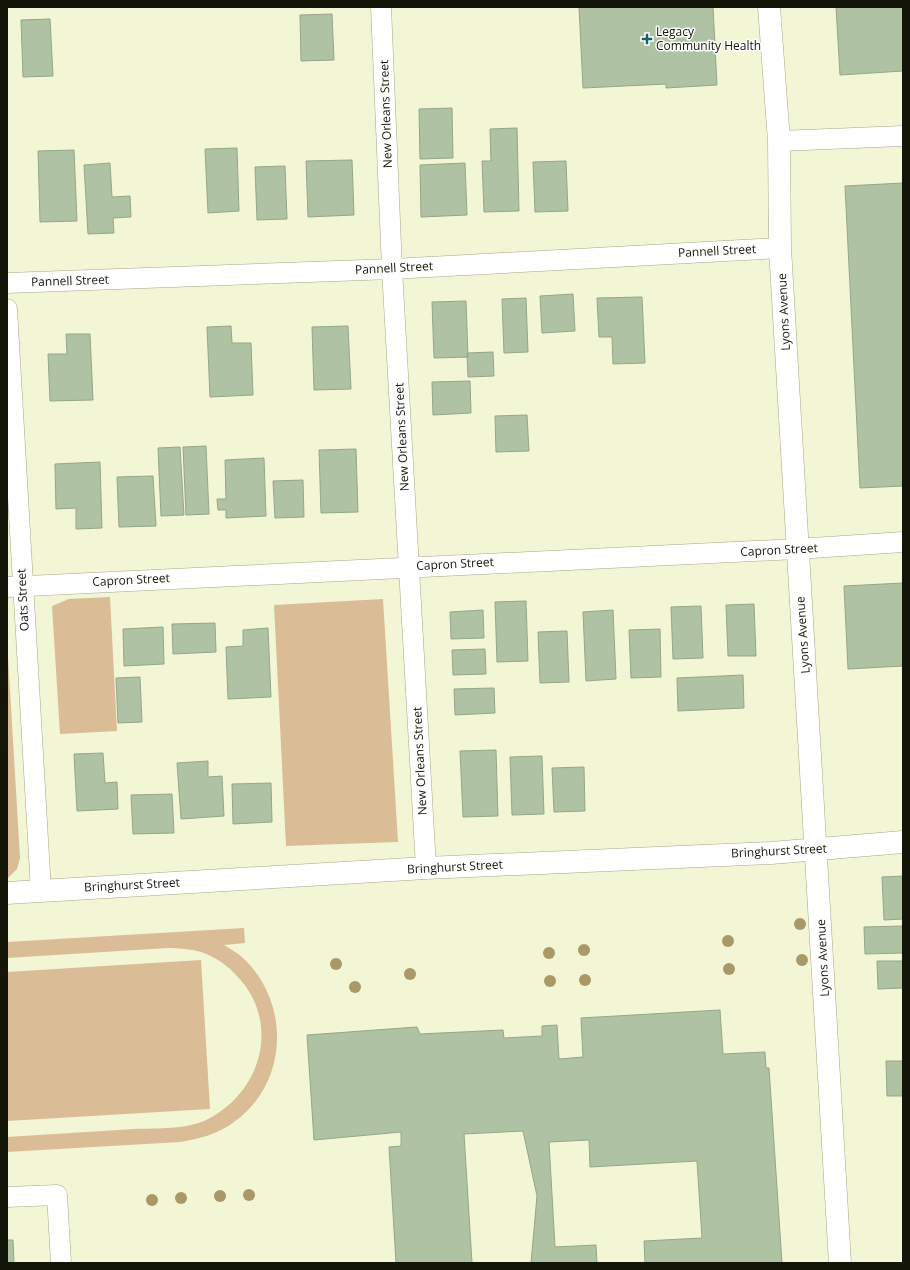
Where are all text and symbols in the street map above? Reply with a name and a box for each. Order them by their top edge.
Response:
place label: Legacy Community Health [656,23,761,54]
marker: Legacy Community Health [641,33,653,45]
street label: New Orleans Street [375,59,396,169]
street label: Pannell Street [678,240,756,261]
street label: Pannell Street [355,257,433,278]
street label: Pannell Street [31,271,109,290]
street label: Lyons Avenue [773,273,794,351]
street label: New Orleans Street [390,382,413,492]
street label: Capron Street [740,539,818,560]
street label: Capron Street [416,553,494,574]
street label: Oats Street [12,568,33,632]
street label: Capron Street [92,569,170,590]
street label: Lyons Avenue [791,596,814,674]
street label: New Orleans Street [408,706,431,816]
street label: Bringhurst Street [731,840,827,861]
street label: Bringhurst Street [407,856,503,877]
street label: Bringhurst Street [84,874,180,895]
street label: Lyons Avenue [812,919,833,997]

